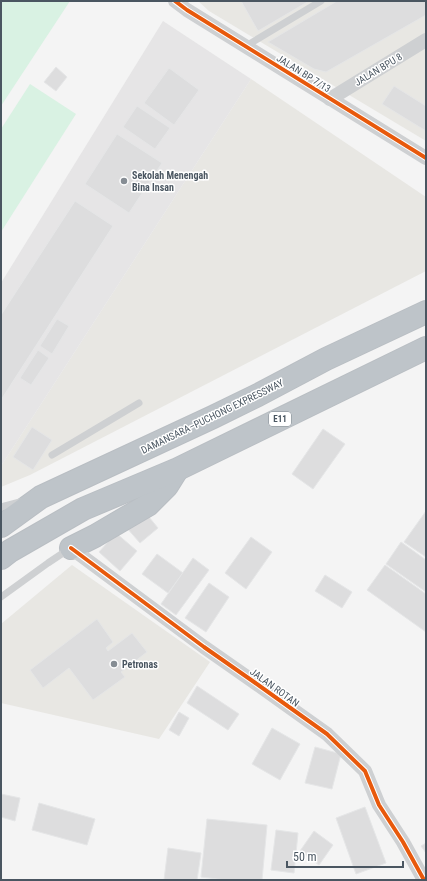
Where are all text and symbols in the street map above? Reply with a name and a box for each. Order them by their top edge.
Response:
street label: JALAN BPU 8 [353,51,404,88]
street label: JALAN BP 7/13 [275,52,333,94]
place label: Sekolah Menengah Bina Insan [132,170,208,193]
marker: Sekolah Menengah Bina Insan [119,176,129,186]
street label: DAMANSARA–PUCHONG EXPRESSWAY [139,377,286,456]
road number: E11 [269,412,291,426]
marker: Petronas [109,659,119,669]
place label: Petronas [122,659,158,670]
street label: JALAN ROTAN [248,666,301,709]
scale bar [287,843,403,869]
text: 50 m [293,850,317,864]

